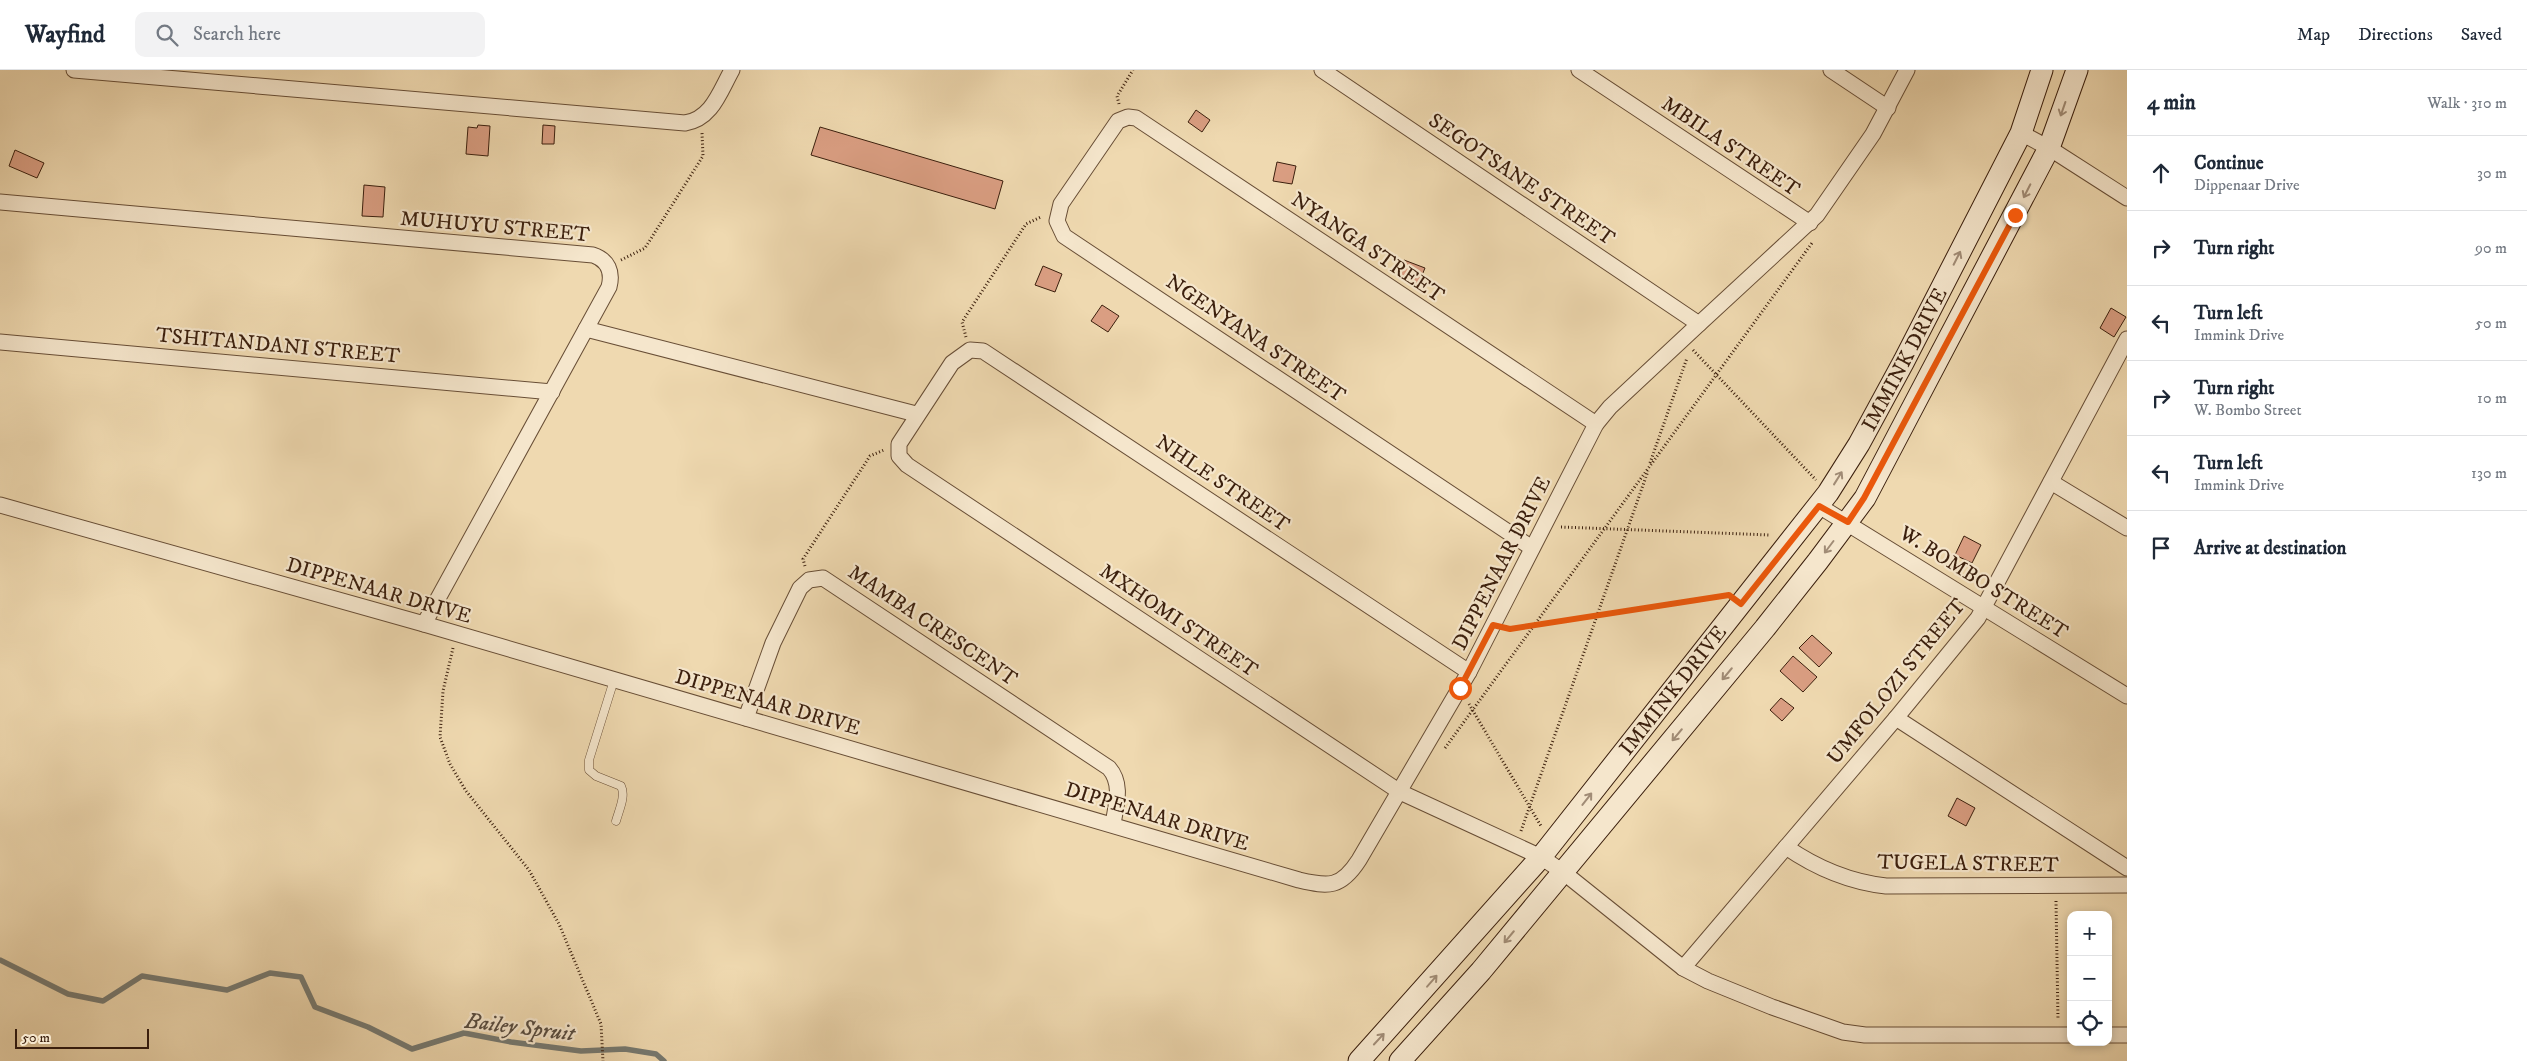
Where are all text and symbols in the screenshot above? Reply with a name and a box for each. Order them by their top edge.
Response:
search box [135,12,485,57]
text: Wayfind [25,20,105,50]
icon: search [153,21,181,49]
text: Search here [193,23,281,46]
text: Map [2297,24,2330,46]
text: Directions [2358,24,2433,46]
text: Saved [2461,24,2502,46]
text: 4 min [2147,90,2196,116]
street label: MBILA STREET [1656,91,1805,203]
text: Walk · 310 m [2427,93,2507,113]
one-way arrow [2058,101,2067,116]
street label: SEGOTSANE STREET [1423,108,1620,252]
text: Continue [2194,152,2264,175]
icon: ahead [2147,159,2175,187]
text: 30 m [2477,163,2507,183]
text: Dippenaar Drive [2194,175,2300,195]
one-way arrow [2022,183,2031,198]
street label: NYANGA STREET [1286,187,1449,309]
route end [2004,204,2027,227]
street label: MUHUYU STREET [399,206,591,248]
icon: right [2147,234,2175,262]
text: Turn right [2194,237,2274,260]
text: 90 m [2475,238,2507,258]
one-way arrow [1952,251,1962,266]
street label: NGENYANA STREET [1161,269,1350,409]
street label: IMMINK DRIVE [1856,283,1953,436]
text: Turn left [2194,302,2263,325]
icon: left [2147,309,2175,337]
text: 50 m [2475,313,2507,333]
street label: TSHITANDANI STREET [155,322,401,370]
text: Immink Drive [2194,325,2284,345]
text: Turn right [2194,377,2274,400]
icon: right [2147,384,2175,412]
text: 10 m [2477,388,2507,408]
text: W. Bombo Street [2194,400,2302,420]
street label: NHLE STREET [1151,429,1294,538]
text: Turn left [2194,452,2263,475]
icon: left [2147,459,2175,487]
text: 130 m [2471,463,2507,483]
one-way arrow [1833,471,1843,485]
street label: DIPPENAAR DRIVE [1447,472,1557,655]
text: Immink Drive [2194,475,2284,495]
street label: W. BOMBO STREET [1893,520,2073,645]
icon: arrive [2147,534,2175,562]
text: Arrive at destination [2194,537,2346,560]
one-way arrow [1824,540,1834,554]
street label: DIPPENAAR DRIVE [283,552,474,630]
street label: MXHOMI STREET [1094,558,1263,683]
street label: MAMBA CRESCENT [843,559,1022,692]
street label: UMFOLOZI STREET [1822,593,1972,770]
street label: IMMINK DRIVE [1614,620,1733,761]
street label: DIPPENAAR DRIVE [672,664,863,742]
one-way arrow [1722,667,1733,680]
route start [1449,677,1472,700]
one-way arrow [1671,728,1682,741]
street label: DIPPENAAR DRIVE [1061,777,1252,857]
one-way arrow [1581,793,1592,806]
street label: TUGELA STREET [1877,849,2059,879]
map controls [2067,911,2112,1046]
button: + [2067,911,2112,956]
one-way arrow [1504,931,1515,944]
button: − [2067,956,2112,1001]
one-way arrow [1426,975,1437,988]
button: locate [2067,1001,2112,1046]
water label: Bailey Spruit [463,1007,577,1048]
scale bar [15,1026,149,1049]
text: 50 m [22,1029,50,1047]
one-way arrow [1373,1033,1385,1046]

